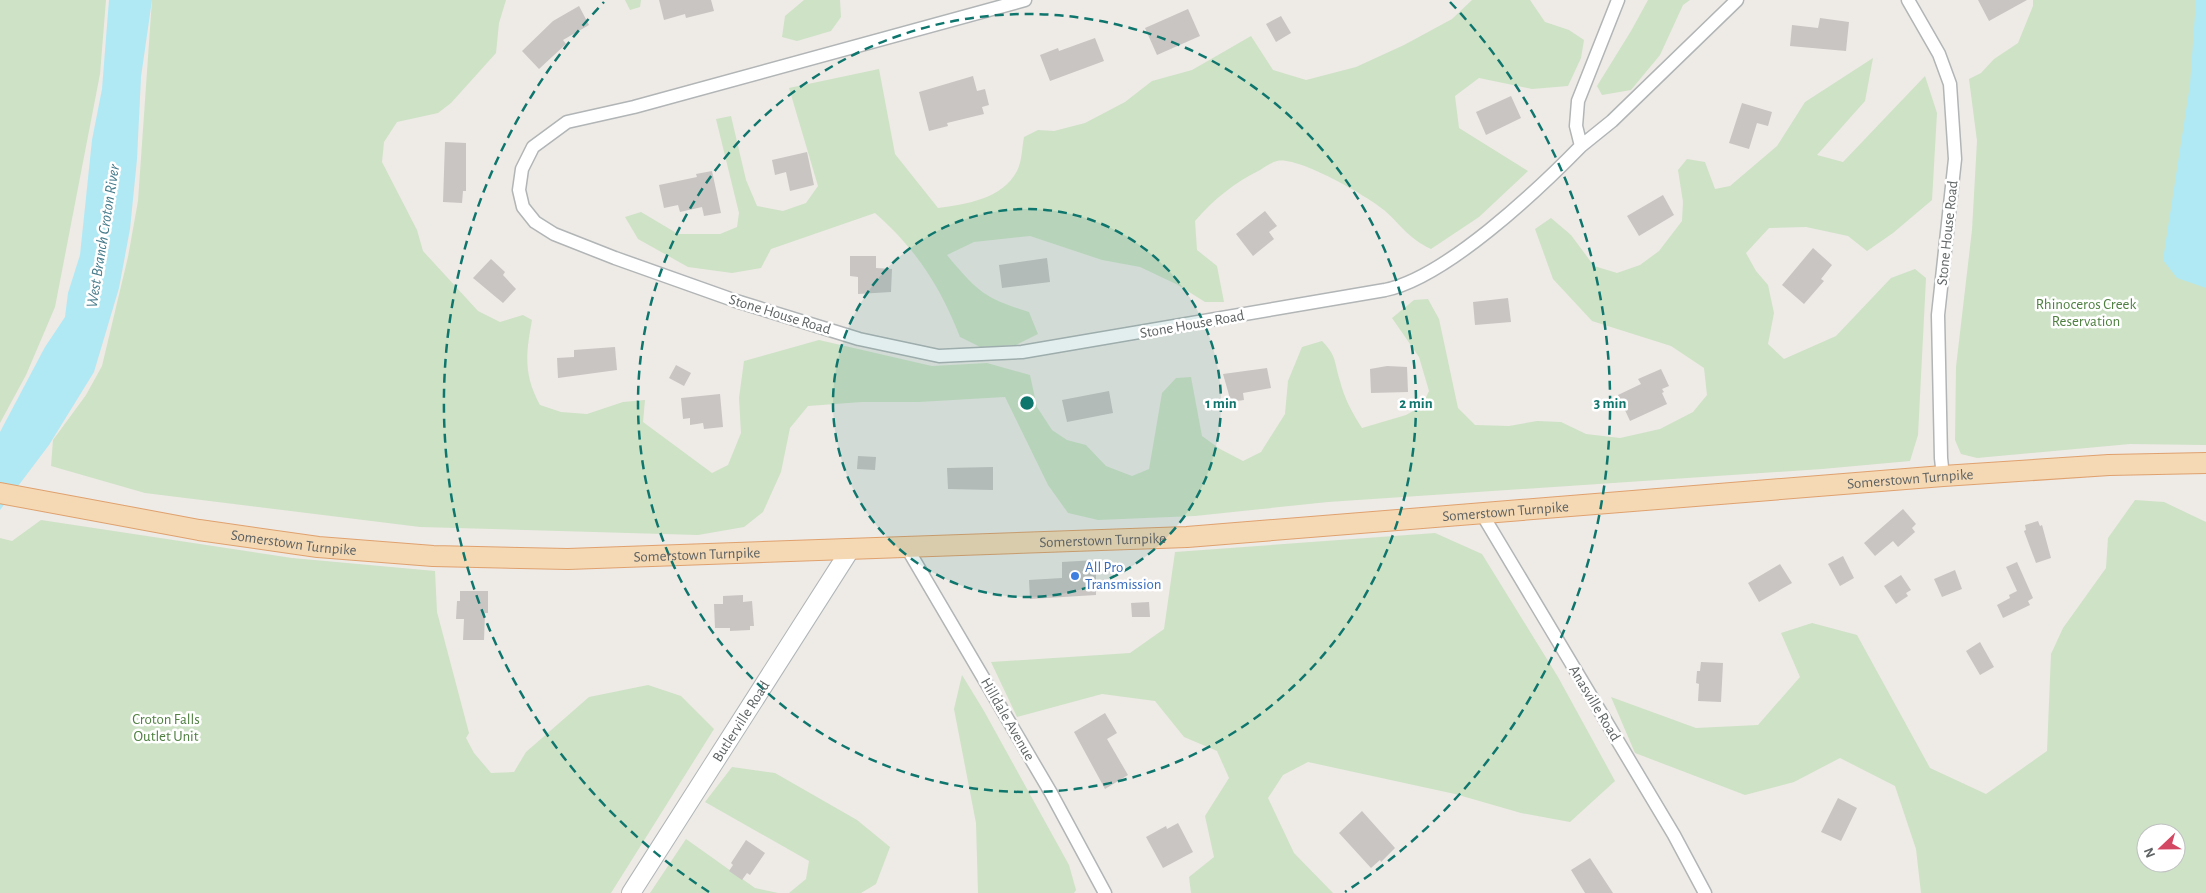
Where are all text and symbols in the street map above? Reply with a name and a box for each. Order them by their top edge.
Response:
water label: West Branch Croton River [84,163,122,309]
street label: Stone House Road [1935,179,1961,286]
street label: Stone House Road [727,292,833,337]
park label: Rhinoceros Creek Reservation [2036,297,2136,329]
street label: Stone House Road [1139,308,1246,341]
centre of rings [1018,394,1036,412]
text: 1 min [1205,396,1237,411]
text: 2 min [1399,396,1433,411]
text: 3 min [1594,396,1626,411]
street label: Somerstown Turnpike [1847,467,1974,492]
street label: Somerstown Turnpike [1442,499,1569,524]
street label: Somerstown Turnpike [230,528,357,558]
street label: Somerstown Turnpike [1039,531,1166,550]
street label: Somerstown Turnpike [633,545,761,565]
place label: All Pro Transmission [1085,560,1161,592]
marker: All Pro Transmission [1069,570,1081,582]
street label: Anasville Road [1566,663,1623,744]
street label: Hilldale Avenue [978,675,1037,763]
street label: Butlerville Road [710,678,773,765]
park label: Croton Falls Outlet Unit [132,712,200,744]
north arrow [2136,823,2186,873]
text: N [2142,845,2158,860]

